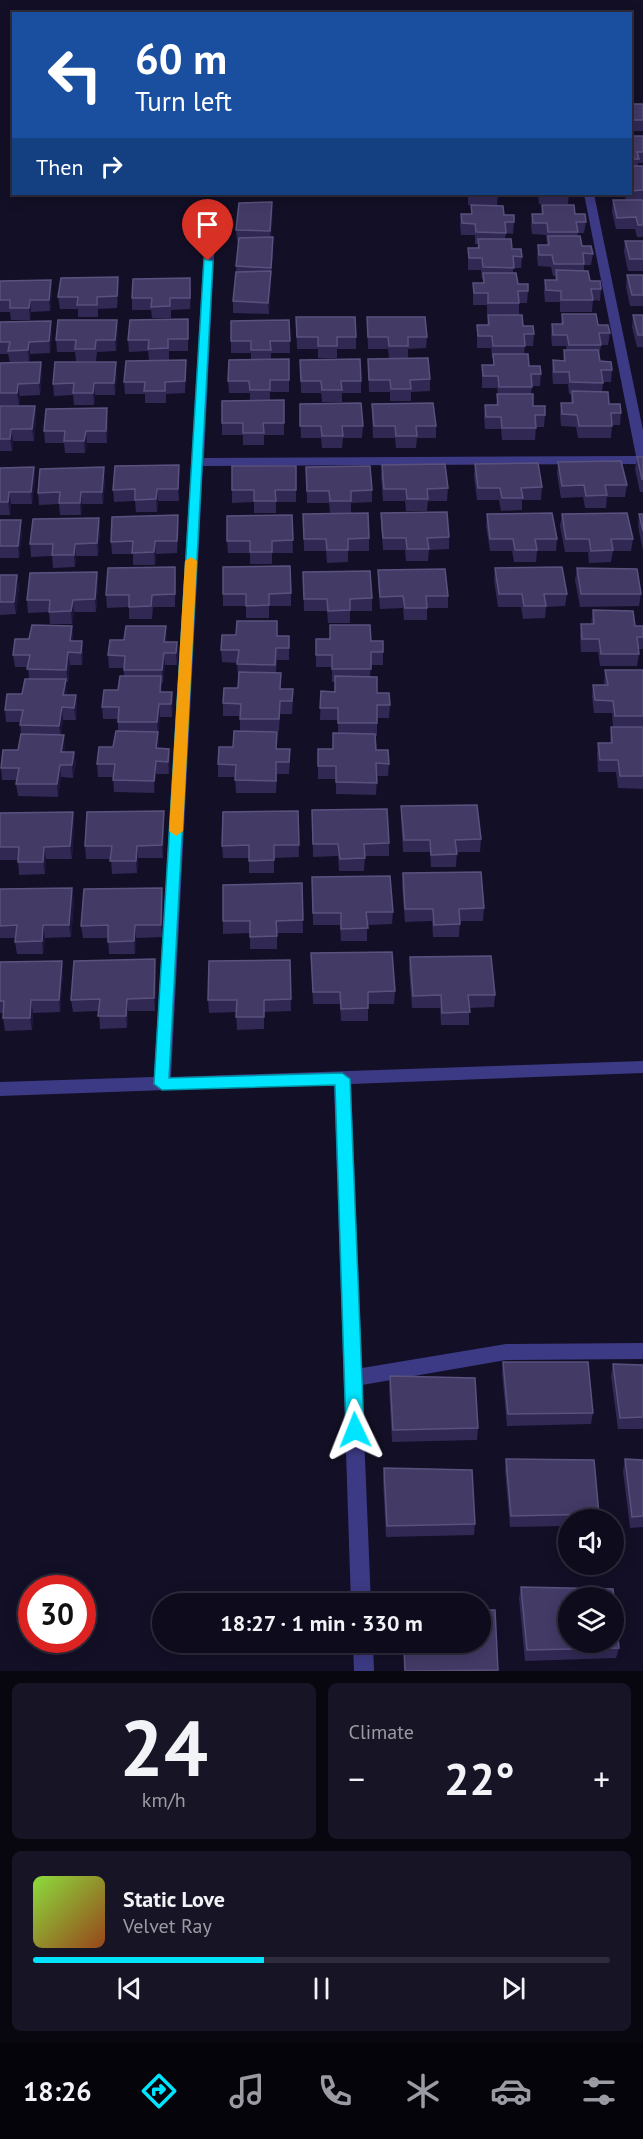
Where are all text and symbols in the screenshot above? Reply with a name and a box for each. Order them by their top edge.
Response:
text: 60 m [135,31,227,86]
icon: left [36,36,114,114]
text: Turn left [135,84,232,118]
icon: right [95,150,128,183]
text: Then [36,153,83,181]
pin [182,199,233,261]
icon: arrive [191,208,224,241]
position arrow [323,1398,387,1462]
map controls [558,1509,624,1653]
button: sound [558,1509,624,1575]
speed limit sign: 30 [18,1575,96,1653]
button: layers [558,1587,624,1653]
text: 18:27 · 1 min · 330 m [220,1609,423,1637]
text: 24 [120,1697,208,1798]
text: Climate [349,1719,414,1745]
text: 22° [444,1749,515,1807]
text: − [349,1757,365,1800]
text: + [593,1757,610,1800]
text: km/h [142,1787,186,1813]
text: Static Love [123,1885,225,1913]
text: Velvet Ray [123,1913,212,1939]
icon: previous [113,1972,146,2005]
icon: pause [305,1972,338,2005]
icon: next [497,1972,530,2005]
icon: directions [138,2070,180,2112]
icon: music [226,2070,268,2112]
icon: phone [314,2070,356,2112]
icon: climate [402,2070,444,2112]
icon: car [490,2070,532,2112]
icon: filters [578,2070,620,2112]
text: 18:26 [23,2074,92,2108]

